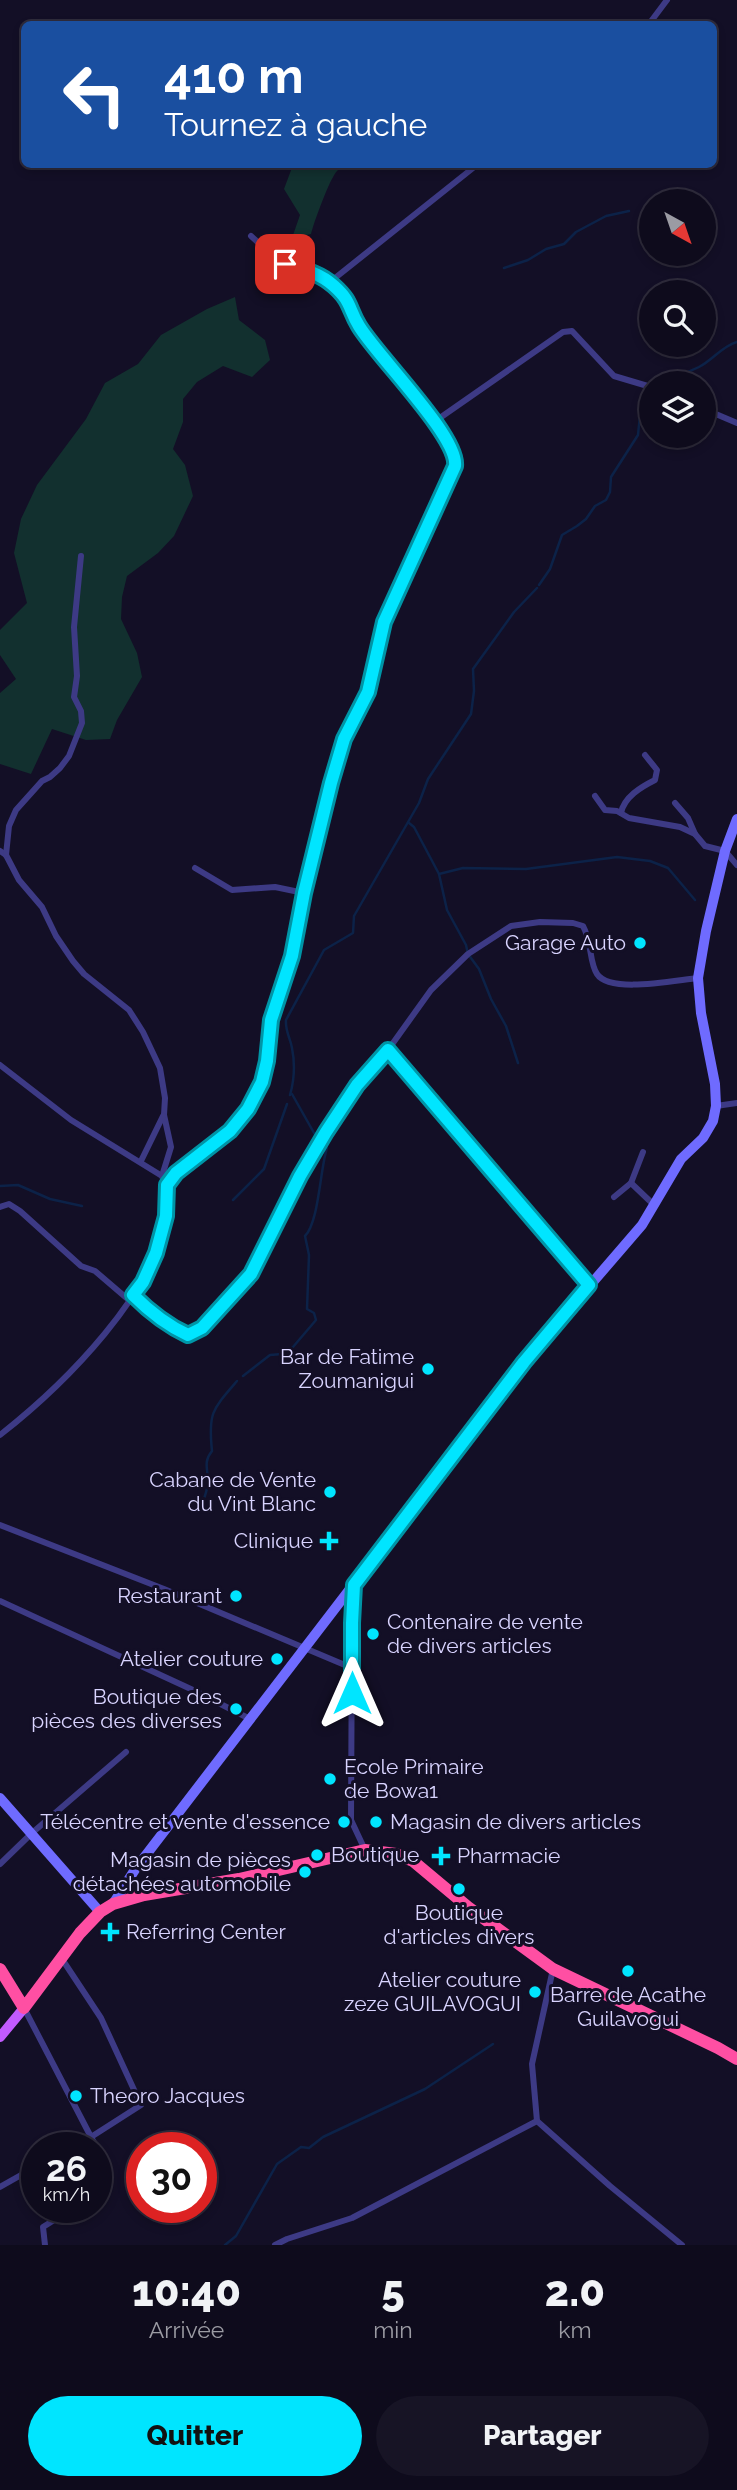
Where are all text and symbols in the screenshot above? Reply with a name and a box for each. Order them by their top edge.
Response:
text: 410 m [164,47,304,104]
icon: left [49,49,140,140]
text: Tournez à gauche [164,106,427,143]
north arrow [639,189,716,266]
map controls [639,189,716,448]
pin [255,234,315,294]
icon: arrive [266,245,304,283]
button: search [639,280,716,357]
button: layers [639,371,716,448]
place label: Garage Auto [505,930,626,955]
marker: Garage Auto [632,935,648,951]
place label: Bar de Fatime Zoumanigui [280,1344,414,1393]
marker: Bar de Fatime Zoumanigui [420,1361,436,1377]
place label: Cabane de Vente du Vint Blanc [149,1467,316,1516]
marker: Cabane de Vente du Vint Blanc [322,1484,338,1500]
place label: Clinique [234,1528,313,1553]
marker: Clinique [319,1531,339,1551]
place label: Restaurant [117,1583,222,1608]
marker: Restaurant [228,1588,244,1604]
place label: Contenaire de vente de divers articles [387,1609,583,1658]
marker: Contenaire de vente de divers articles [365,1626,381,1642]
place label: Atelier couture [120,1646,263,1671]
marker: Atelier couture [269,1651,285,1667]
position arrow [315,1656,389,1730]
place label: Boutique des pièces des diverses [31,1684,222,1733]
marker: Boutique des pièces des diverses [228,1701,244,1717]
place label: Ecole Primaire de Bowa1 [344,1754,483,1803]
marker: Ecole Primaire de Bowa1 [322,1771,338,1787]
place label: Télécentre et vente d'essence [40,1809,330,1834]
place label: Magasin de divers articles [390,1809,641,1834]
marker: Télécentre et vente d'essence [336,1814,352,1830]
marker: Magasin de divers articles [368,1814,384,1830]
place label: Boutique [331,1842,419,1867]
place label: Pharmacie [457,1843,560,1868]
marker: Pharmacie [431,1846,451,1866]
place label: Magasin de pièces détachées automobile [73,1847,291,1896]
marker: Boutique [309,1847,325,1863]
marker: Magasin de pièces détachées automobile [297,1864,313,1880]
marker: Boutique d'articles divers [451,1881,467,1897]
place label: Boutique d'articles divers [384,1900,534,1949]
place label: Referring Center [126,1919,286,1944]
marker: Referring Center [100,1922,120,1942]
marker: Barre de Acathe Guilavogui [620,1963,636,1979]
place label: Atelier couture zeze GUILAVOGUI [344,1967,521,2016]
place label: Barre de Acathe Guilavogui [550,1982,706,2031]
marker: Atelier couture zeze GUILAVOGUI [527,1984,543,2000]
place label: Theoro Jacques [90,2083,245,2108]
marker: Theoro Jacques [68,2088,84,2104]
speed limit sign: 30 [126,2132,217,2223]
text: 26 [46,2148,87,2189]
text: km/h [43,2184,90,2205]
text: 10:40 [132,2267,241,2316]
text: 5 [381,2267,405,2316]
text: 2.0 [545,2267,605,2316]
text: Arrivée [149,2316,224,2343]
text: min [373,2316,413,2343]
text: km [558,2316,592,2343]
button: Quitter [28,2396,362,2476]
button: Partager [376,2396,709,2476]

